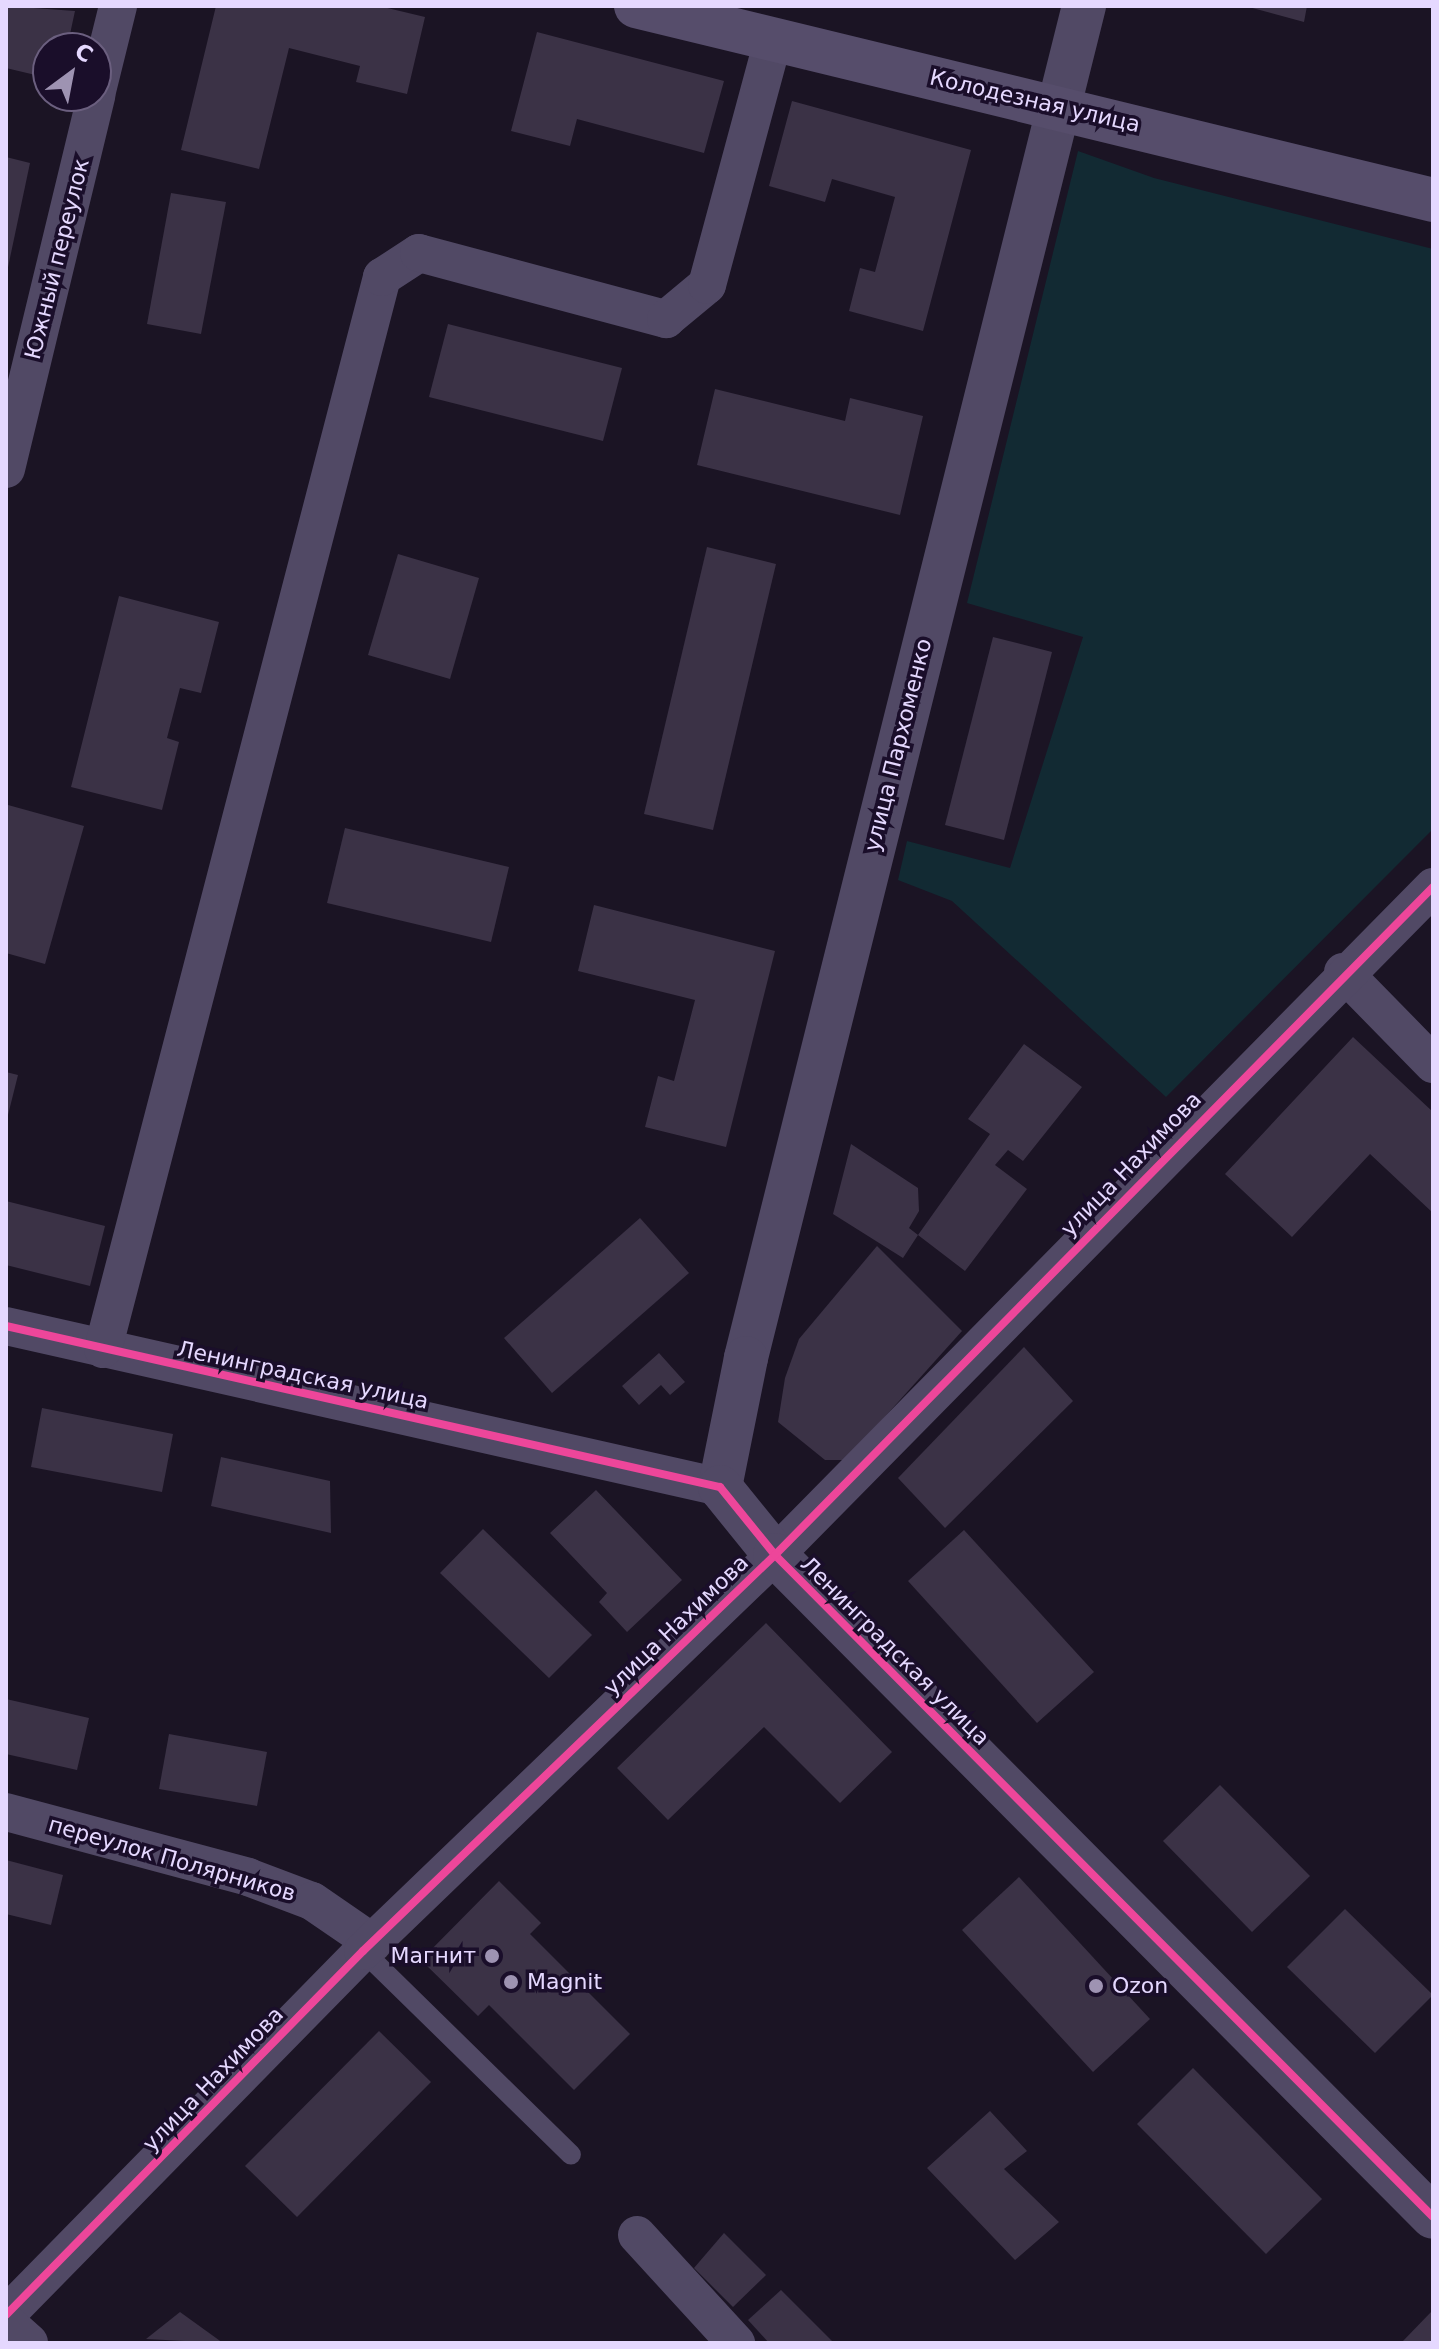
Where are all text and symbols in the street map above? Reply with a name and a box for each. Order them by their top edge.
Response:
north arrow [32,32,112,112]
text: С [70,38,97,68]
street label: Колодезная улица [927,64,1143,138]
street label: Южный переулок [19,156,95,362]
street label: улица Пархоменко [859,636,937,854]
street label: улица Нахимова [1055,1086,1207,1242]
street label: Ленинградская улица [175,1335,431,1415]
street label: улица Нахимова [598,1549,754,1701]
street label: Ленинградская улица [795,1551,995,1751]
street label: переулок Полярников [45,1811,299,1907]
place label: Магнит [390,1943,476,1969]
marker: Магнит [483,1947,501,1965]
place label: Magnit [527,1969,602,1995]
marker: Magnit [502,1973,520,1991]
place label: Ozon [1112,1973,1168,1999]
marker: Ozon [1087,1977,1105,1995]
street label: улица Нахимова [137,2001,289,2157]

